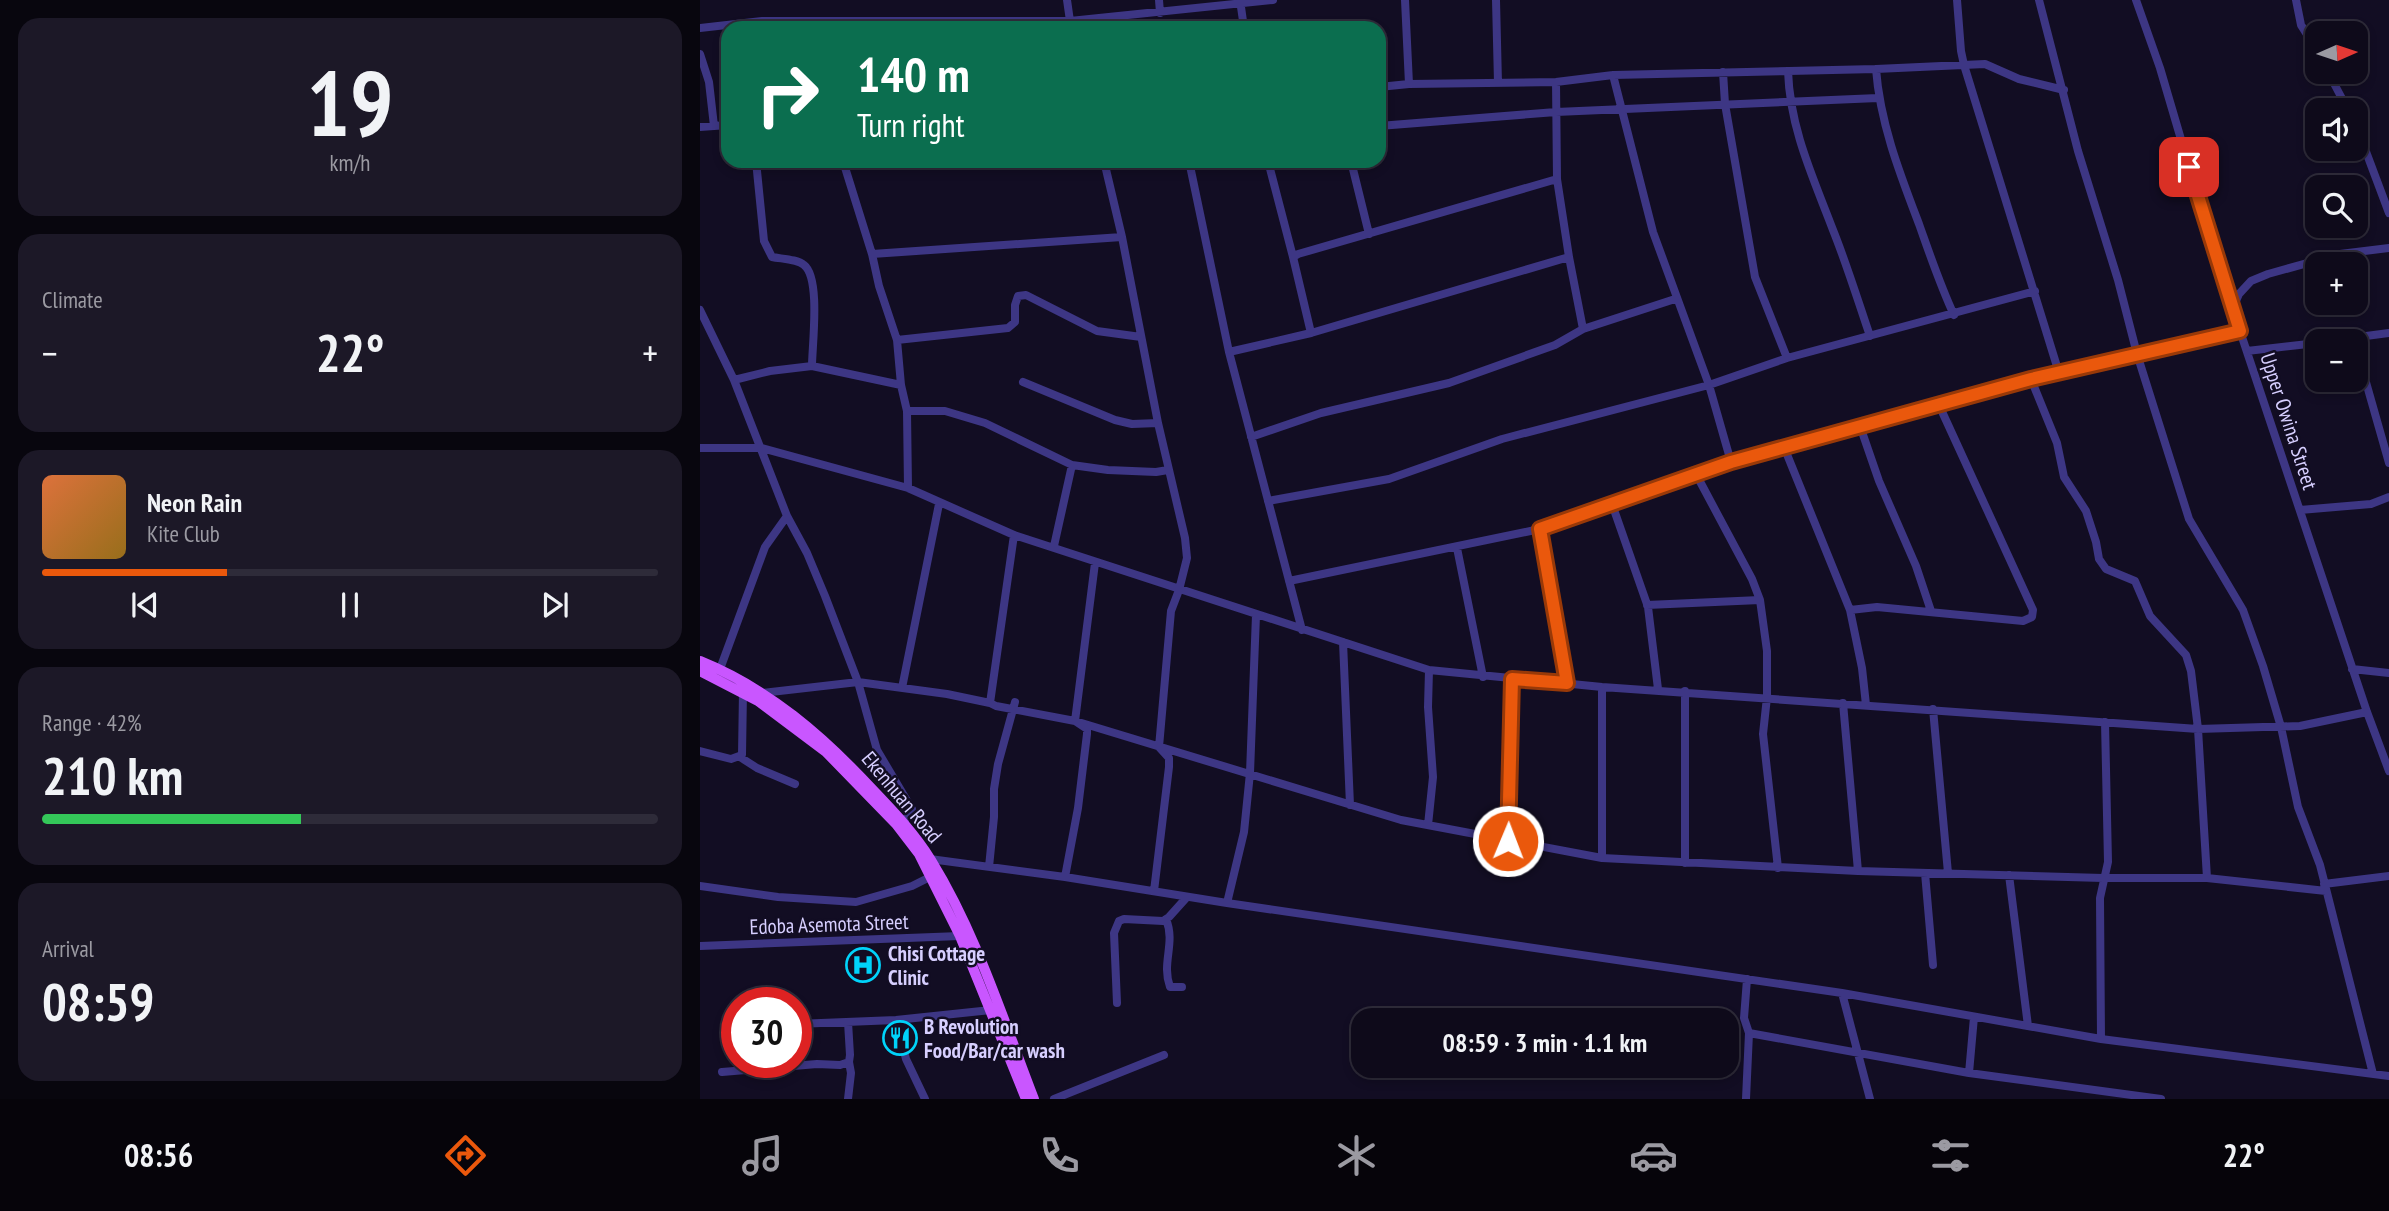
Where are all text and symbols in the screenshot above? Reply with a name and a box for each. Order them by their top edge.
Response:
north arrow [2305,21,2368,84]
map controls [2305,21,2368,392]
text: 140 m [857,42,970,106]
text: 19 [307,43,394,161]
icon: right [742,49,833,140]
button: sound [2305,98,2368,161]
text: Turn right [857,104,965,146]
pin [2159,137,2219,197]
text: km/h [330,148,370,177]
icon: arrive [2170,148,2208,186]
button: search [2305,175,2368,238]
button: + [2305,252,2368,315]
text: Climate [42,285,103,314]
text: 22° [316,319,384,386]
text: − [42,328,58,377]
text: + [642,328,658,377]
button: − [2305,329,2368,392]
street label: Upper Owina Street [2254,349,2324,493]
text: Neon Rain [147,486,242,519]
text: Kite Club [147,519,220,548]
icon: previous [126,586,164,624]
icon: pause [331,586,369,624]
icon: next [536,586,574,624]
text: Range · 42% [42,708,142,737]
text: 210 km [42,742,183,809]
street label: Ekenhuan Road [856,746,948,848]
position arrow [1471,804,1545,878]
street label: Edoba Asemota Street [749,908,909,940]
text: Arrival [42,934,94,963]
place label: Chisi Cottage Clinic [888,940,985,991]
hospital icon: Chisi Cottage Clinic [844,946,882,984]
text: 08:59 [42,968,154,1035]
speed limit sign: 30 [721,987,812,1078]
place label: B Revolution Food/Bar/car wash [924,1013,1065,1064]
restaurant icon: B Revolution Food/Bar/car wash [881,1019,919,1057]
text: 08:59 · 3 min · 1.1 km [1443,1026,1647,1059]
icon: directions [441,1131,490,1180]
icon: music [738,1131,787,1180]
icon: phone [1035,1131,1084,1180]
icon: climate [1332,1131,1381,1180]
icon: car [1629,1131,1678,1180]
icon: filters [1926,1131,1975,1180]
text: 08:56 [124,1134,193,1176]
text: 22° [2223,1134,2265,1176]

